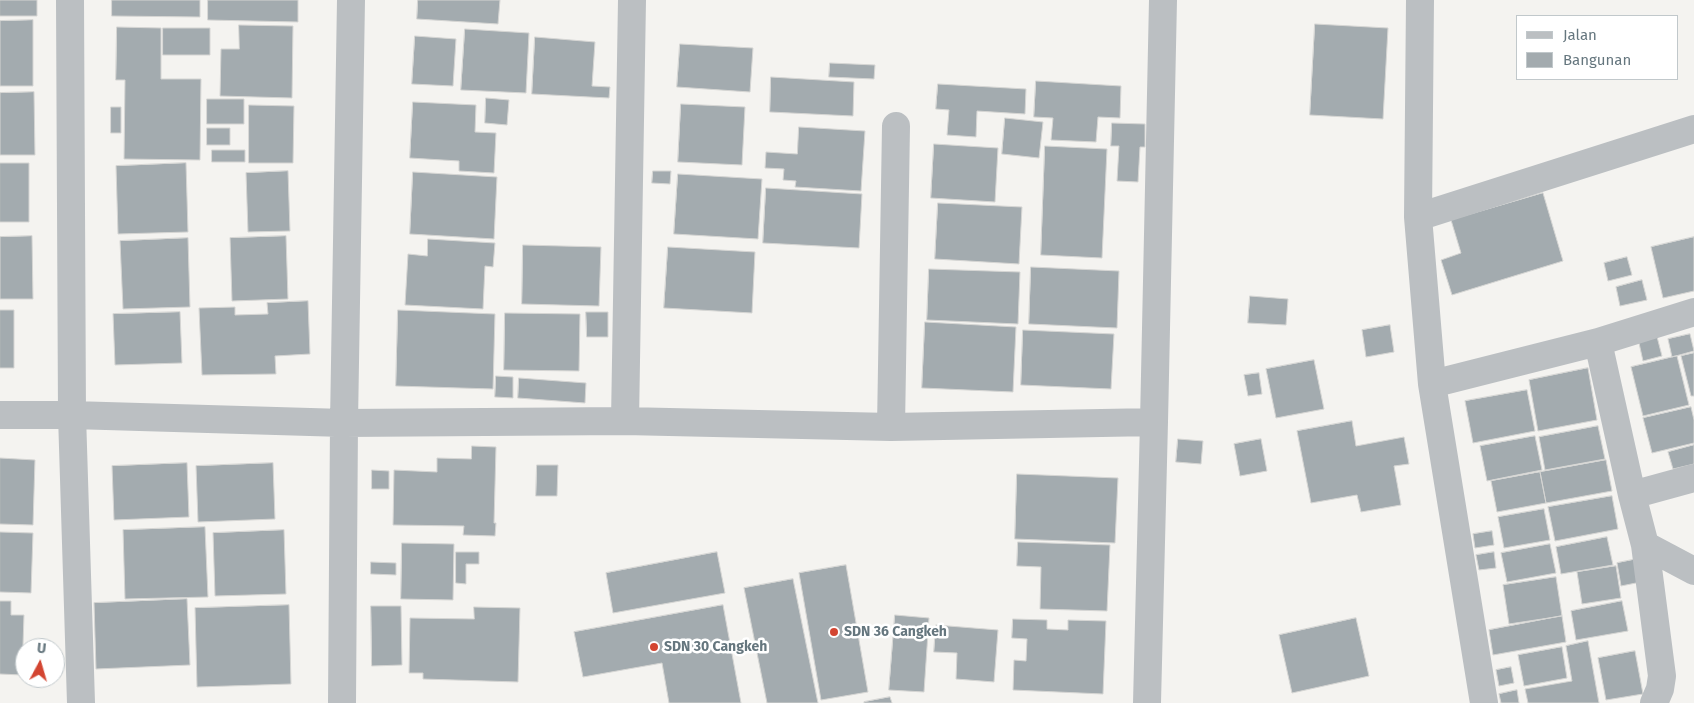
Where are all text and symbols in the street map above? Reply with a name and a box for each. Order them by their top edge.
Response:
legend [1516,15,1679,80]
text: Jalan [1563,26,1597,44]
text: Bangunan [1563,51,1631,69]
place label: SDN 36 Cangkeh [844,624,947,640]
marker: SDN 36 Cangkeh [828,626,840,638]
north arrow [15,638,65,688]
place label: SDN 30 Cangkeh [664,639,767,655]
text: U [36,640,47,658]
marker: SDN 30 Cangkeh [648,641,660,653]

